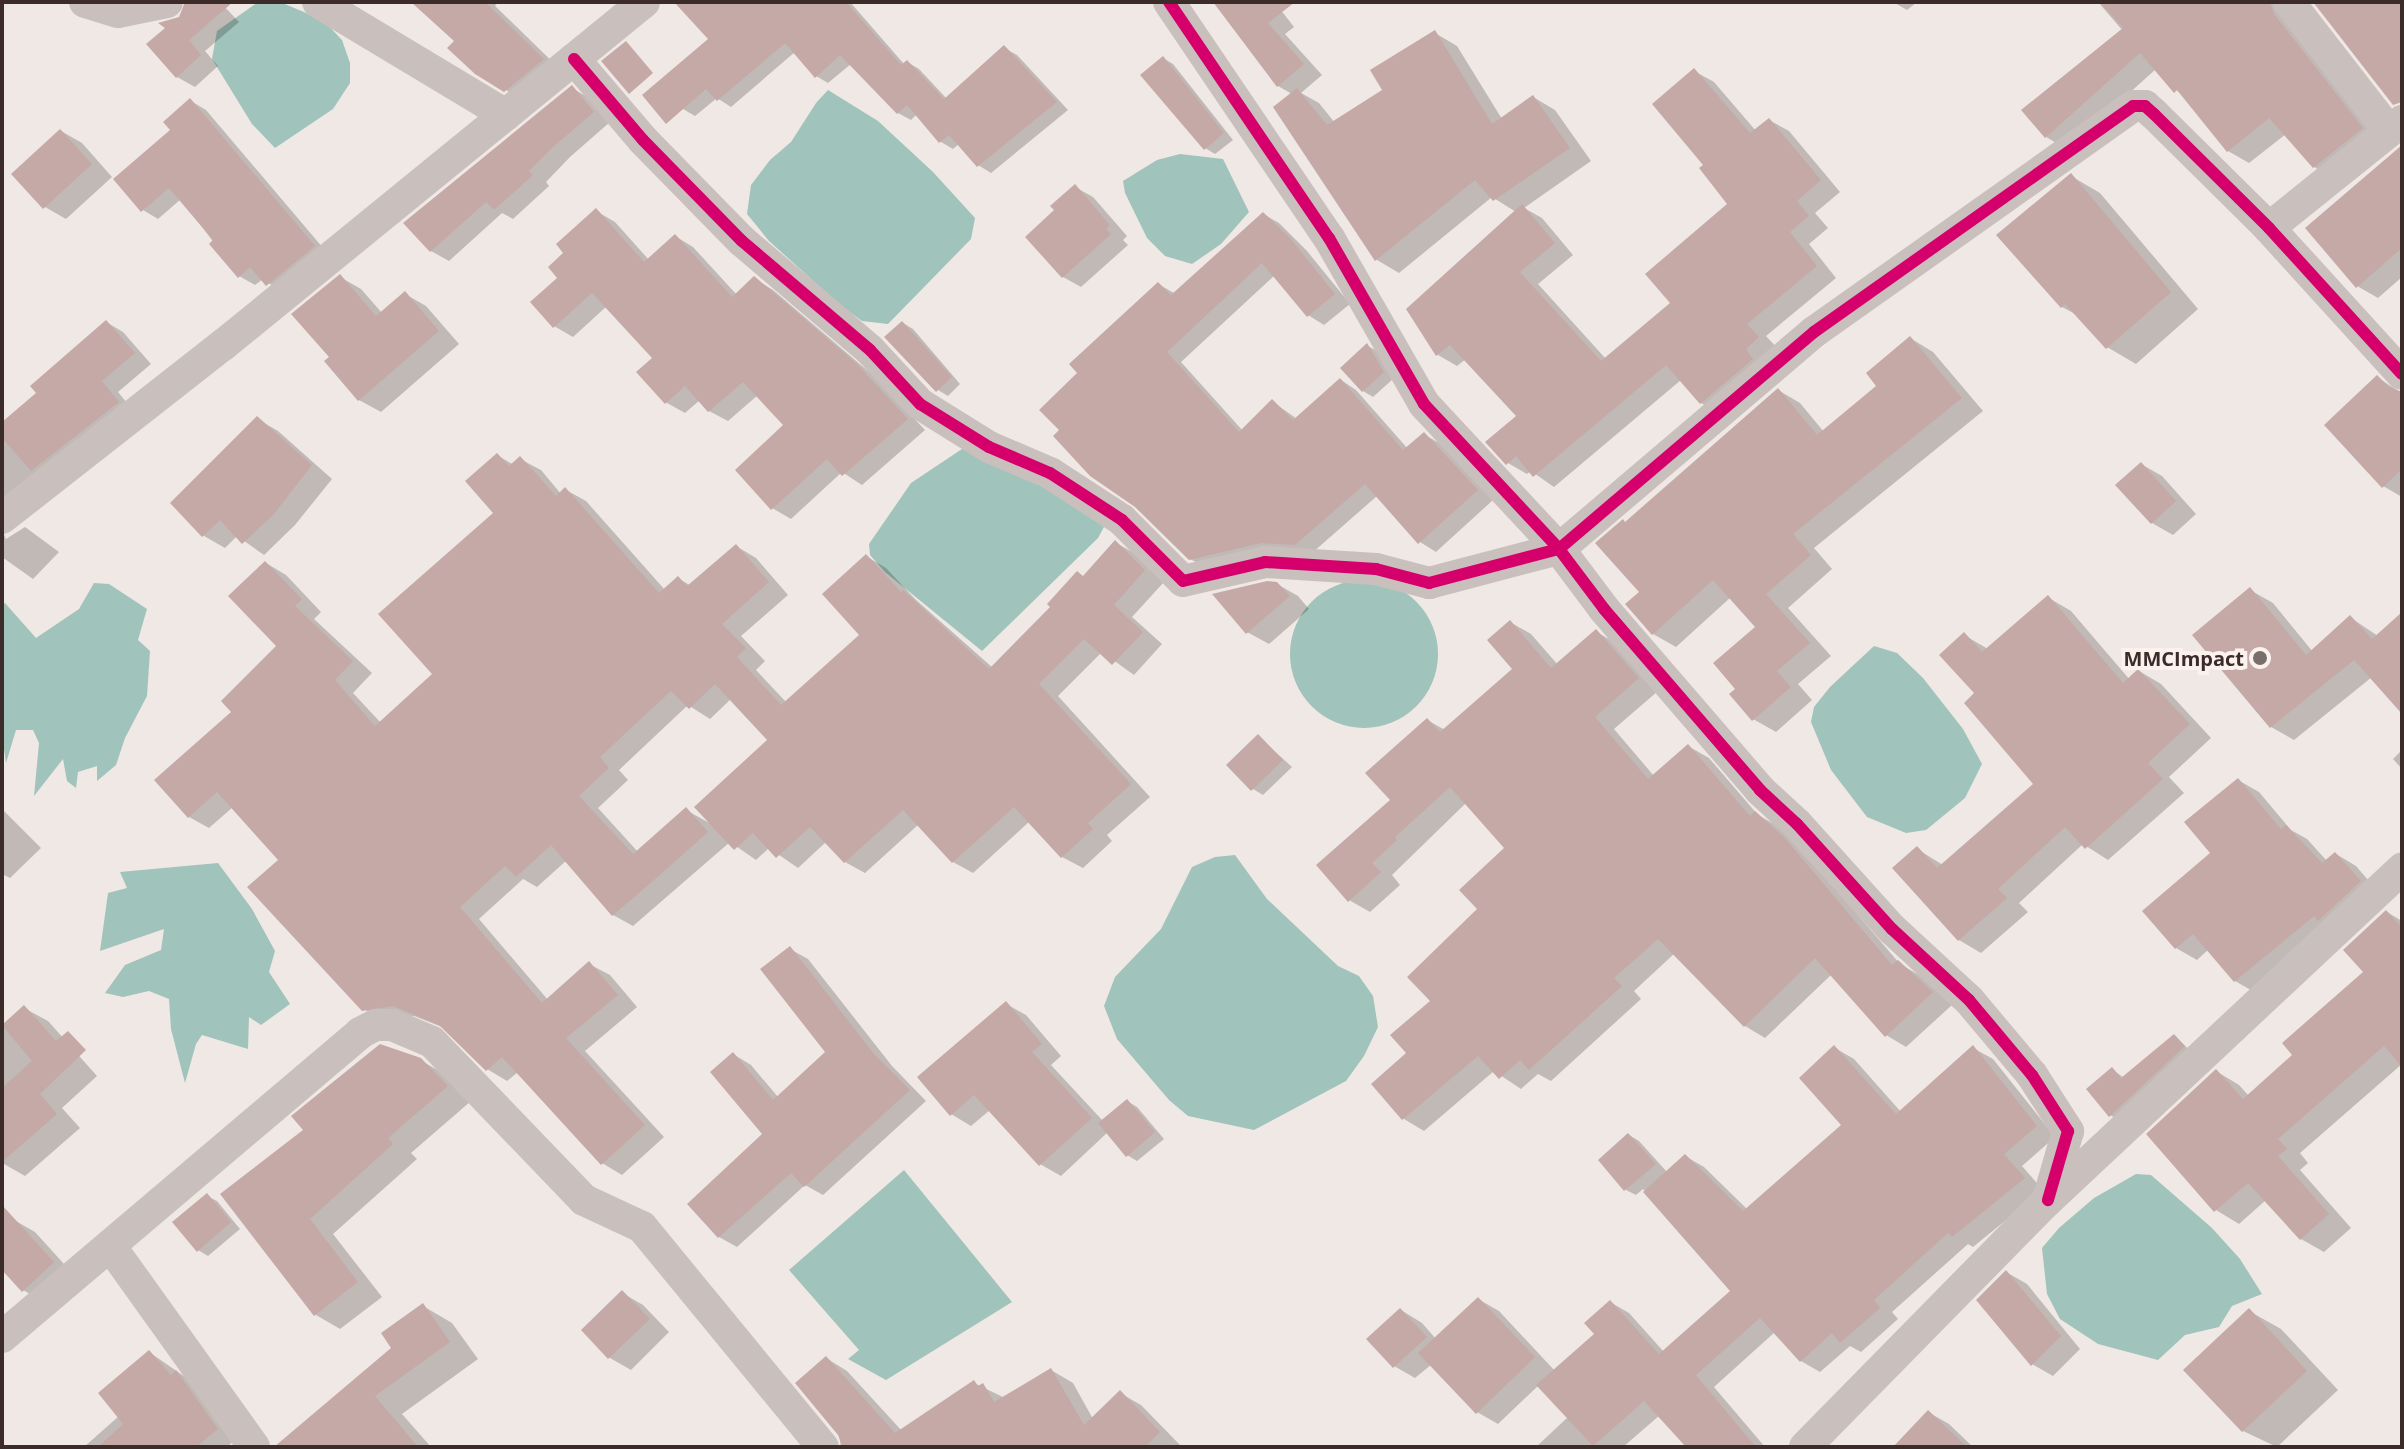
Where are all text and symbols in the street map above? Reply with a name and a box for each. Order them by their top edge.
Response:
place label: MMCImpact [2124,646,2244,670]
marker: MMCImpact [2251,649,2269,667]

